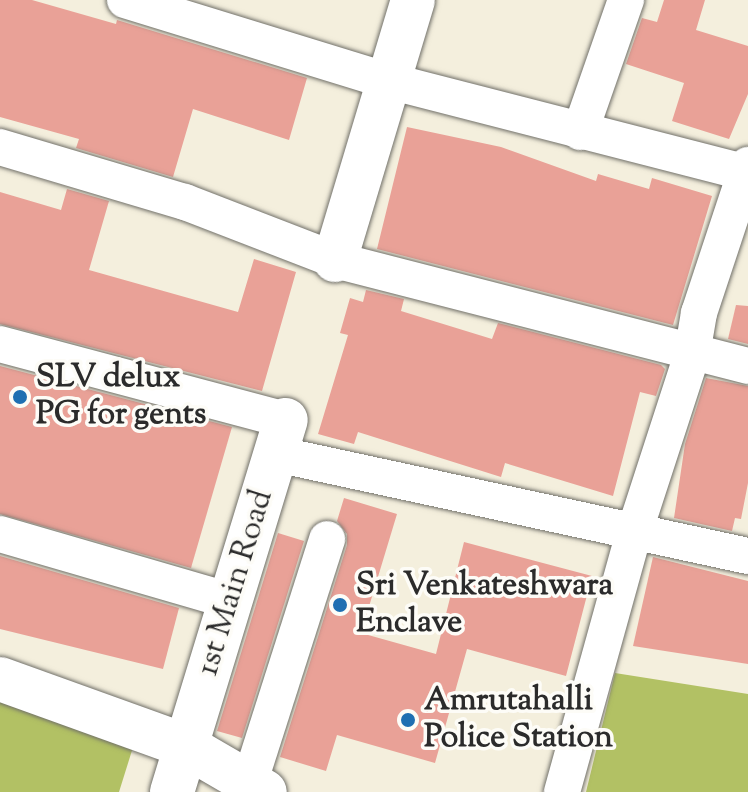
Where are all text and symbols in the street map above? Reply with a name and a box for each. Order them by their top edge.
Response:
place label: SLV delux PG for gents [36,360,206,435]
marker: SLV delux PG for gents [11,388,29,406]
street label: 1st Main Road [190,486,282,680]
place label: Sri Venkateshwara Enclave [356,568,613,643]
marker: Sri Venkateshwara Enclave [331,596,349,614]
place label: Amrutahalli Police Station [424,683,613,758]
marker: Amrutahalli Police Station [399,711,417,729]

